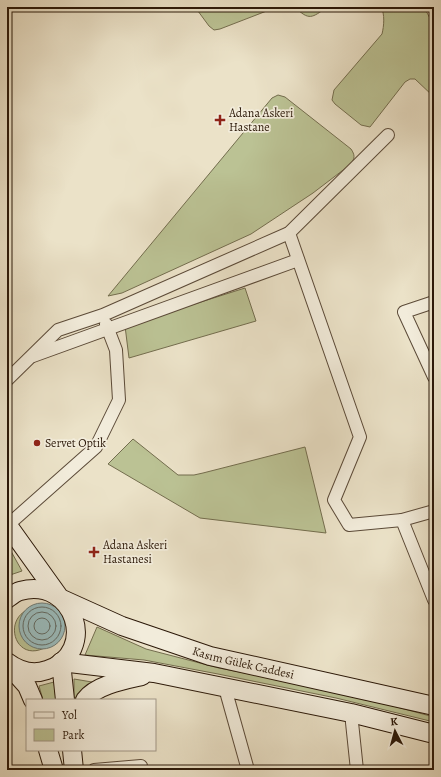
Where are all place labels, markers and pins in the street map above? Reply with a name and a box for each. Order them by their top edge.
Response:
place label: Adana Askeri Hastane [228,105,293,135]
marker: Adana Askeri Hastane [214,114,226,126]
place label: Servet Optik [45,435,106,451]
marker: Servet Optik [32,438,42,448]
place label: Adana Askeri Hastanesi [102,537,167,567]
marker: Adana Askeri Hastanesi [88,546,100,558]

